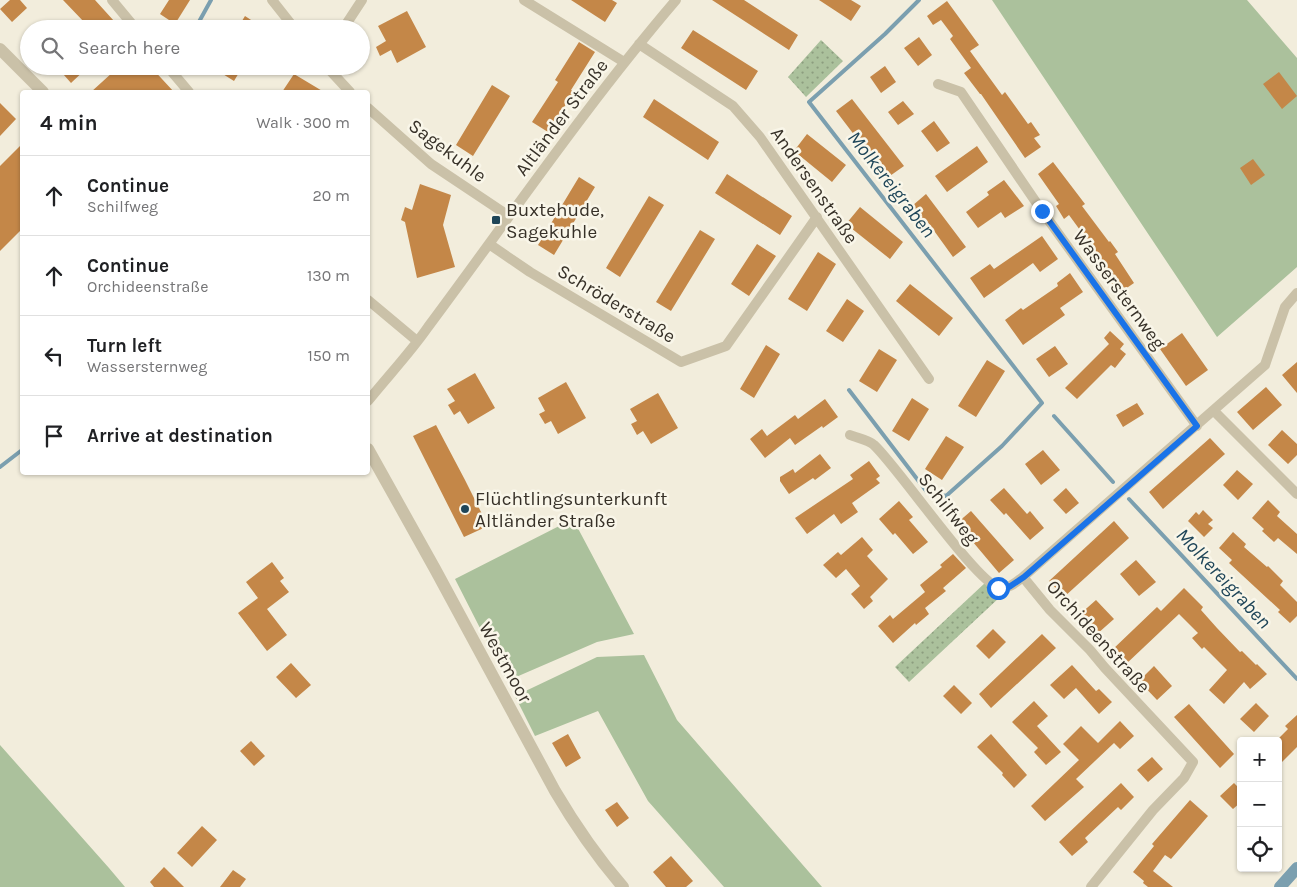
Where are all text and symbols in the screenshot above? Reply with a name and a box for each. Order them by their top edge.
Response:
search box [20,20,370,75]
icon: search [38,34,66,62]
text: Search here [78,37,180,59]
street label: Altländer Straße [511,55,613,180]
text: 4 min [40,111,98,135]
text: Walk · 300 m [256,113,350,132]
street label: Sagekuhle [404,115,490,187]
street label: Andersenstraße [766,123,863,248]
water label: Molkereigraben [843,126,940,242]
text: Continue [87,175,169,197]
icon: ahead [40,182,68,210]
text: 20 m [312,186,350,205]
text: Schilfweg [87,197,158,216]
place label: Buxtehude, Sagekuhle [506,199,604,243]
route end [1031,200,1054,223]
marker: Buxtehude, Sagekuhle [490,214,502,226]
street label: Wassersternweg [1068,225,1170,354]
text: Continue [87,255,169,277]
street label: Schröderstraße [553,260,679,348]
icon: ahead [40,262,68,290]
text: 130 m [307,266,350,285]
text: Orchideenstraße [87,277,208,296]
text: Turn left [87,335,162,357]
icon: left [40,342,68,370]
text: 150 m [307,346,350,365]
text: Wassersternweg [87,357,207,376]
icon: arrive [40,422,68,450]
text: Arrive at destination [87,425,273,447]
street label: Schilfweg [914,469,983,549]
place label: Flüchtlingsunterkunft Altländer Straße [475,488,667,532]
marker: Flüchtlingsunterkunft Altländer Straße [459,503,471,515]
water label: Molkereigraben [1171,523,1276,633]
street label: Orchideenstraße [1042,576,1155,698]
route start [987,577,1010,600]
street label: Westmoor [474,618,536,707]
map controls [1237,737,1282,872]
button: + [1237,737,1282,782]
button: − [1237,782,1282,827]
button: locate [1237,827,1282,872]

